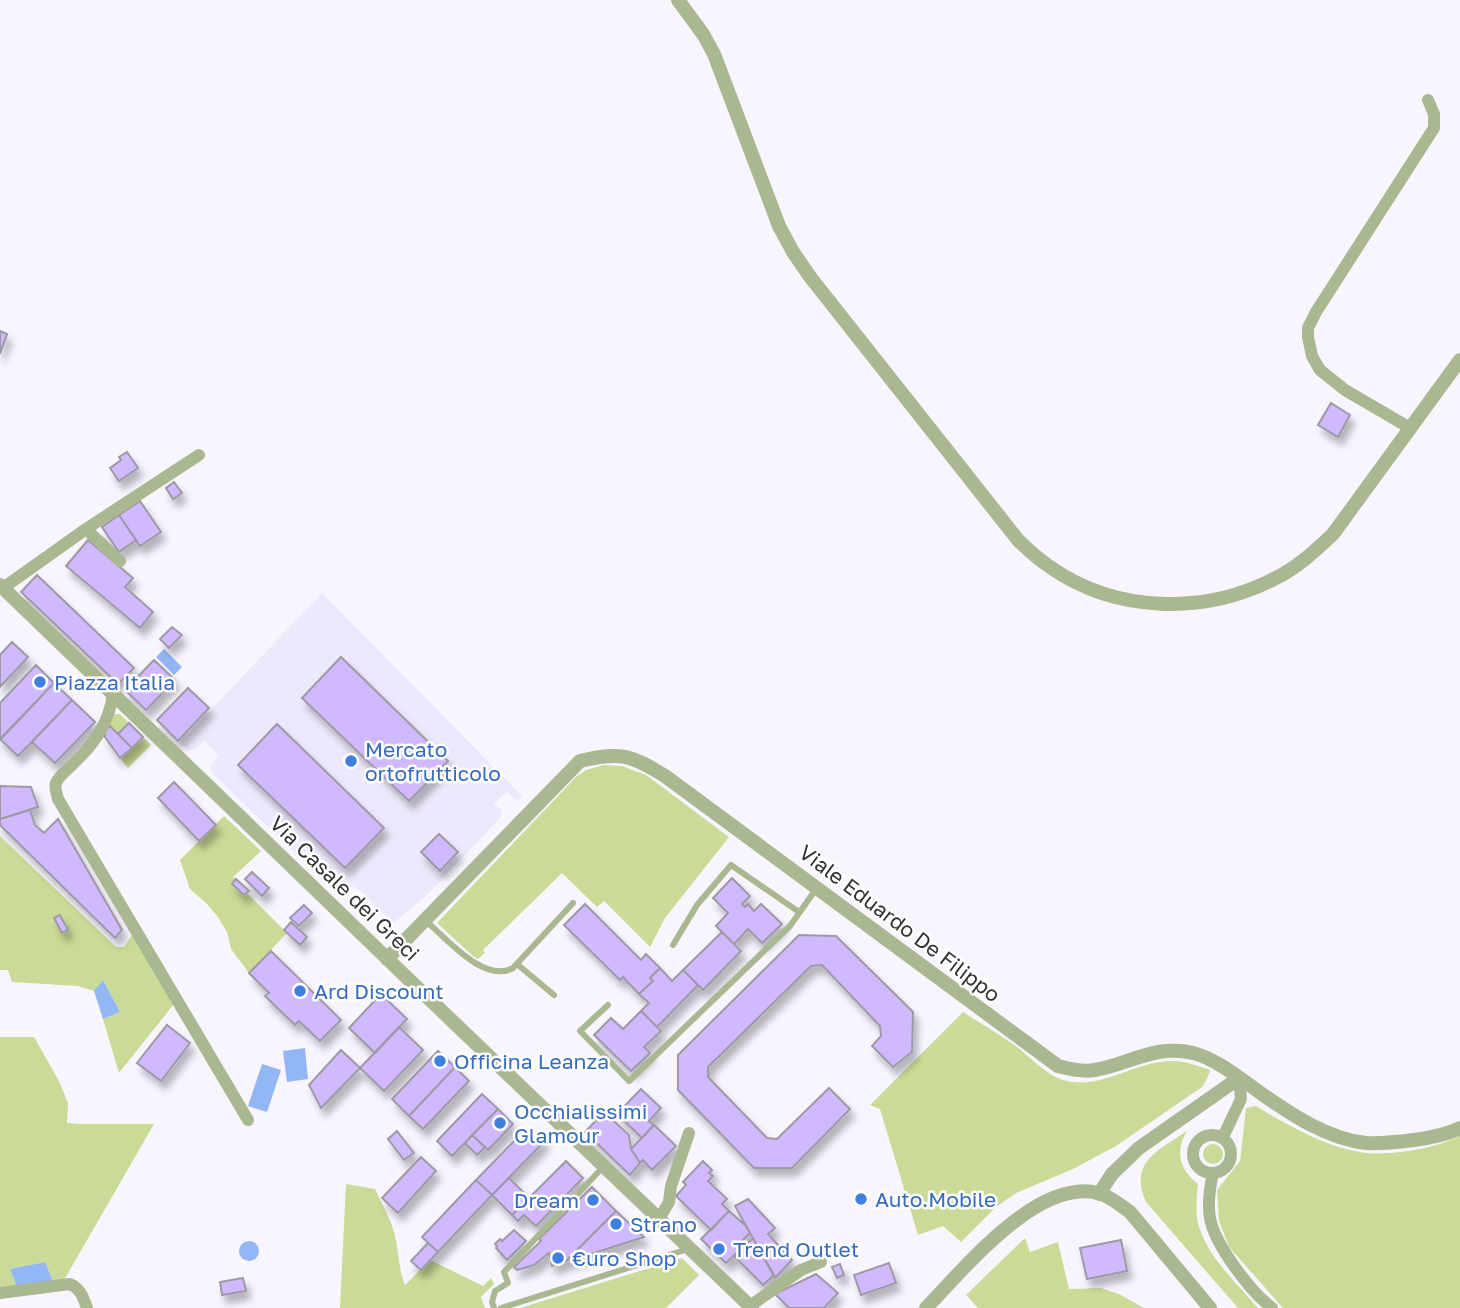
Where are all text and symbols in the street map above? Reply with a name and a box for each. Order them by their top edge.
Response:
place label: Piazza Italia [54,669,175,695]
marker: Piazza Italia [32,674,48,690]
place label: Mercato ortofrutticolo [365,736,501,786]
marker: Mercato ortofrutticolo [343,753,359,769]
street label: Via Casale dei Greci [265,810,425,966]
street label: Viale Eduardo De Filippo [794,839,1006,1007]
place label: Ard Discount [314,978,444,1004]
marker: Ard Discount [292,983,308,999]
place label: Officina Leanza [454,1048,609,1074]
marker: Officina Leanza [432,1053,448,1069]
place label: Occhialissimi Glamour [514,1098,647,1148]
marker: Occhialissimi Glamour [492,1115,508,1131]
place label: Auto.Mobile [875,1186,996,1212]
place label: Dream [514,1187,579,1213]
marker: Auto.Mobile [853,1191,869,1207]
marker: Dream [585,1192,601,1208]
place label: Strano [630,1211,697,1237]
marker: Strano [608,1216,624,1232]
place label: Trend Outlet [733,1236,859,1262]
marker: Trend Outlet [711,1241,727,1257]
place label: €uro Shop [572,1245,676,1271]
marker: €uro Shop [550,1250,566,1266]

